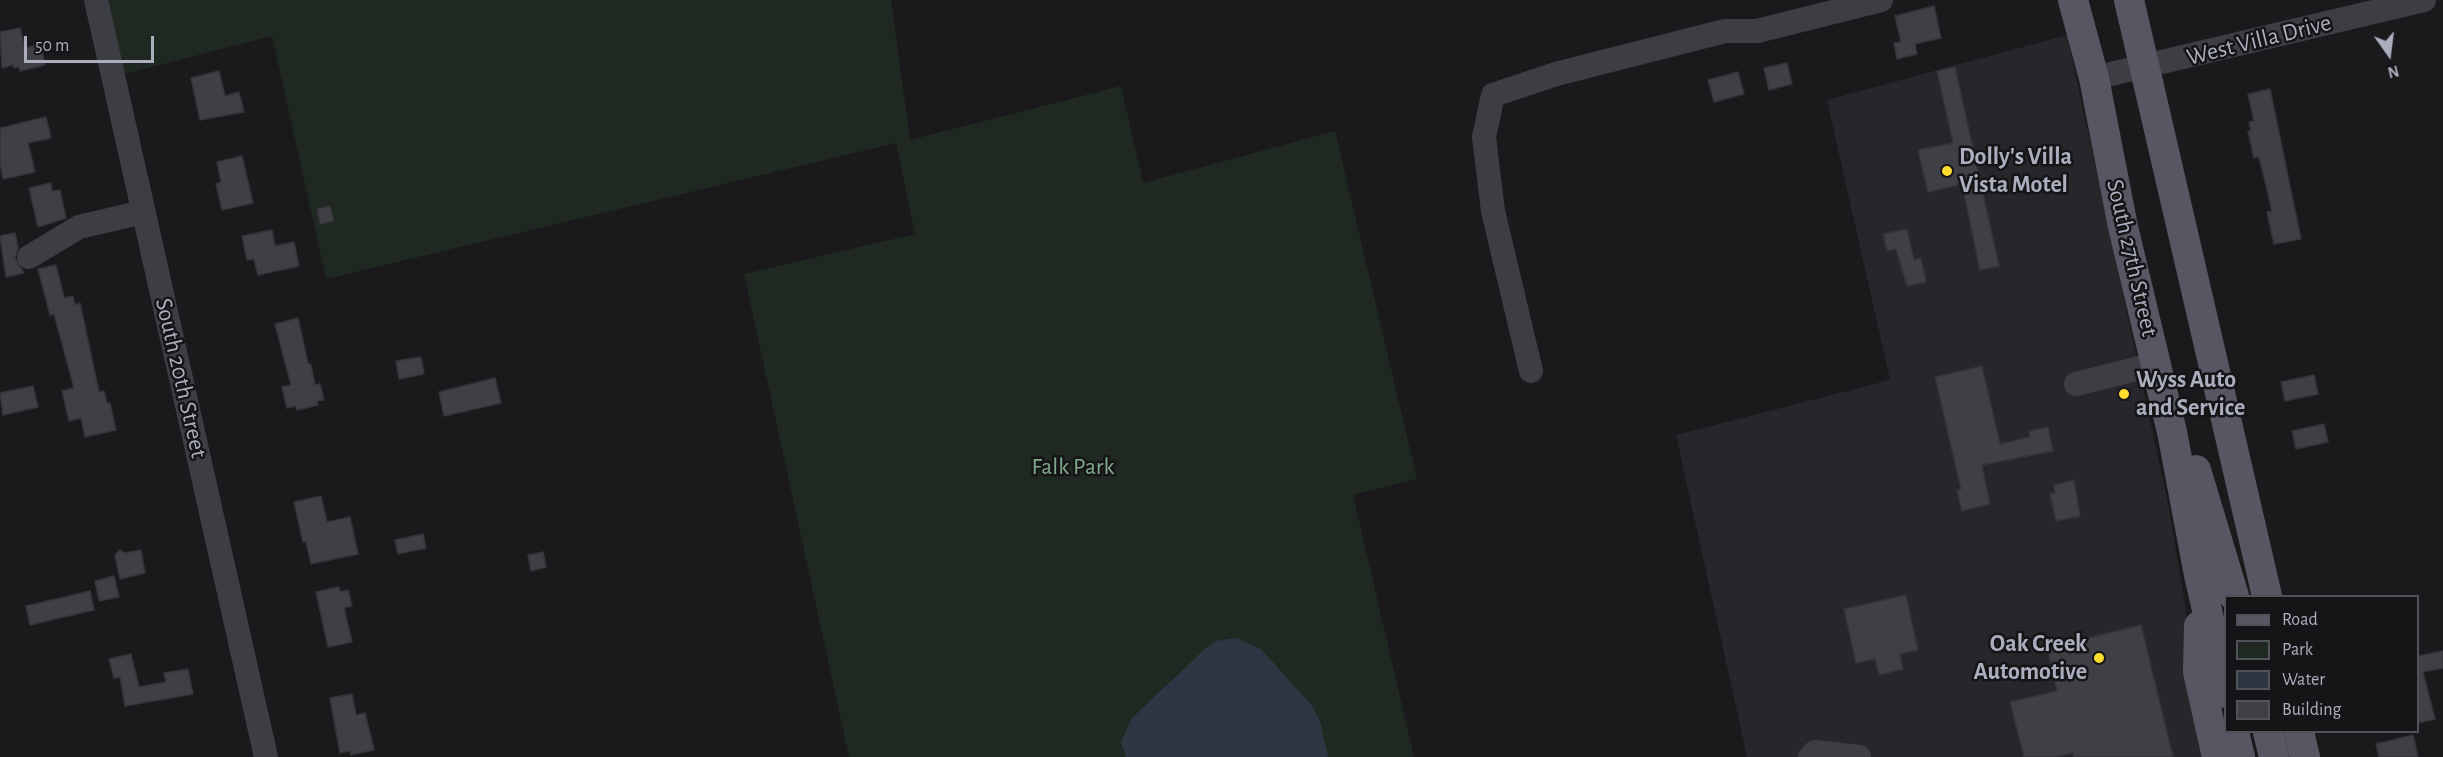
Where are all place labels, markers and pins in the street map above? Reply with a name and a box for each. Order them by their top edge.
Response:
place label: Dolly's Villa Vista Motel [1959,143,2072,199]
marker: Dolly's Villa Vista Motel [1940,164,1954,178]
place label: Wyss Auto and Service [2136,366,2245,422]
marker: Wyss Auto and Service [2117,387,2131,401]
place label: Oak Creek Automotive [1974,630,2087,686]
marker: Oak Creek Automotive [2092,651,2106,665]

